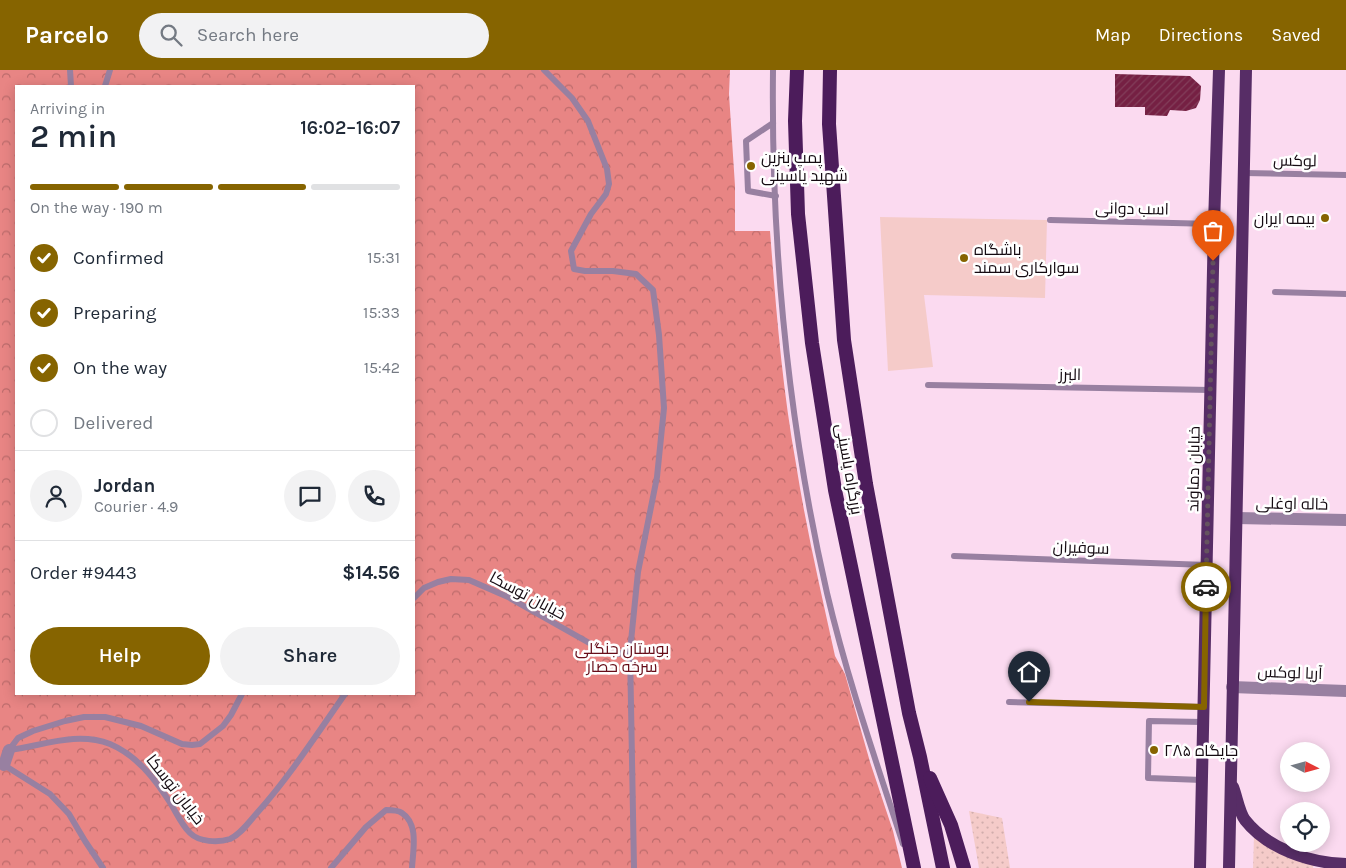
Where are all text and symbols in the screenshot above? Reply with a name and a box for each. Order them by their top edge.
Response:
search box [139,13,489,58]
text: Parcelo [25,21,109,49]
icon: search [157,21,185,49]
text: Search here [197,24,299,46]
text: Map [1095,24,1131,46]
text: Directions [1159,24,1243,46]
text: Saved [1271,24,1321,46]
text: Arriving in [30,99,105,118]
text: 16:02–16:07 [300,117,400,139]
text: 2 min [30,118,117,155]
place label: پمپ بنزین شهید یاسینی [761,148,848,186]
street label: لوکس [1273,151,1317,171]
marker: پمپ بنزین شهید یاسینی [745,160,757,172]
text: On the way · 190 m [30,198,163,217]
street label: اسب دوانی [1095,198,1169,220]
place label: بیمه ایران [1254,209,1315,229]
pin [1192,210,1234,261]
marker: بیمه ایران [1319,212,1331,224]
icon: bag [1199,217,1227,245]
place label: باشگاه سوارکاری سمند [974,240,1079,278]
icon: check [30,244,58,272]
text: Confirmed [73,247,164,269]
text: 15:31 [367,248,400,267]
marker: باشگاه سوارکاری سمند [958,252,970,264]
icon: check [30,299,58,327]
text: Preparing [73,302,156,324]
text: 15:33 [363,303,400,322]
icon: check [30,354,58,382]
text: On the way [73,357,167,379]
text: 15:42 [364,358,400,377]
street label: البرز [1058,365,1081,384]
text: Delivered [73,412,153,434]
street label: بزرگراه یاسینی [831,422,867,516]
street label: خیابان دماوند [1183,426,1205,512]
button: person [30,470,82,522]
button: chat [284,470,336,522]
button: phone [348,470,400,522]
text: Jordan [94,475,155,497]
street label: خاله اوغلی [1256,493,1328,515]
text: Courier · 4.9 [94,497,178,516]
street label: سوفیران [1052,537,1110,559]
text: Order #9443 [30,562,137,584]
text: $14.56 [342,562,400,584]
courier [1181,562,1231,612]
street label: خیابان توسکا [486,567,569,624]
icon: car [1192,573,1220,601]
button: Help [30,627,210,685]
button: Share [220,627,400,685]
park label: بوستان جنگلی سرخه حصار [575,639,669,676]
pin [1008,651,1050,702]
icon: home [1015,658,1043,686]
street label: آریا لوکس [1257,662,1323,684]
place label: جایگاه ۲۸۵ [1164,741,1238,760]
north arrow [1280,742,1330,792]
map controls [1280,742,1330,852]
marker: جایگاه ۲۸۵ [1148,744,1160,756]
street label: خیابان توسکا [142,750,209,829]
button: locate [1280,802,1330,852]

